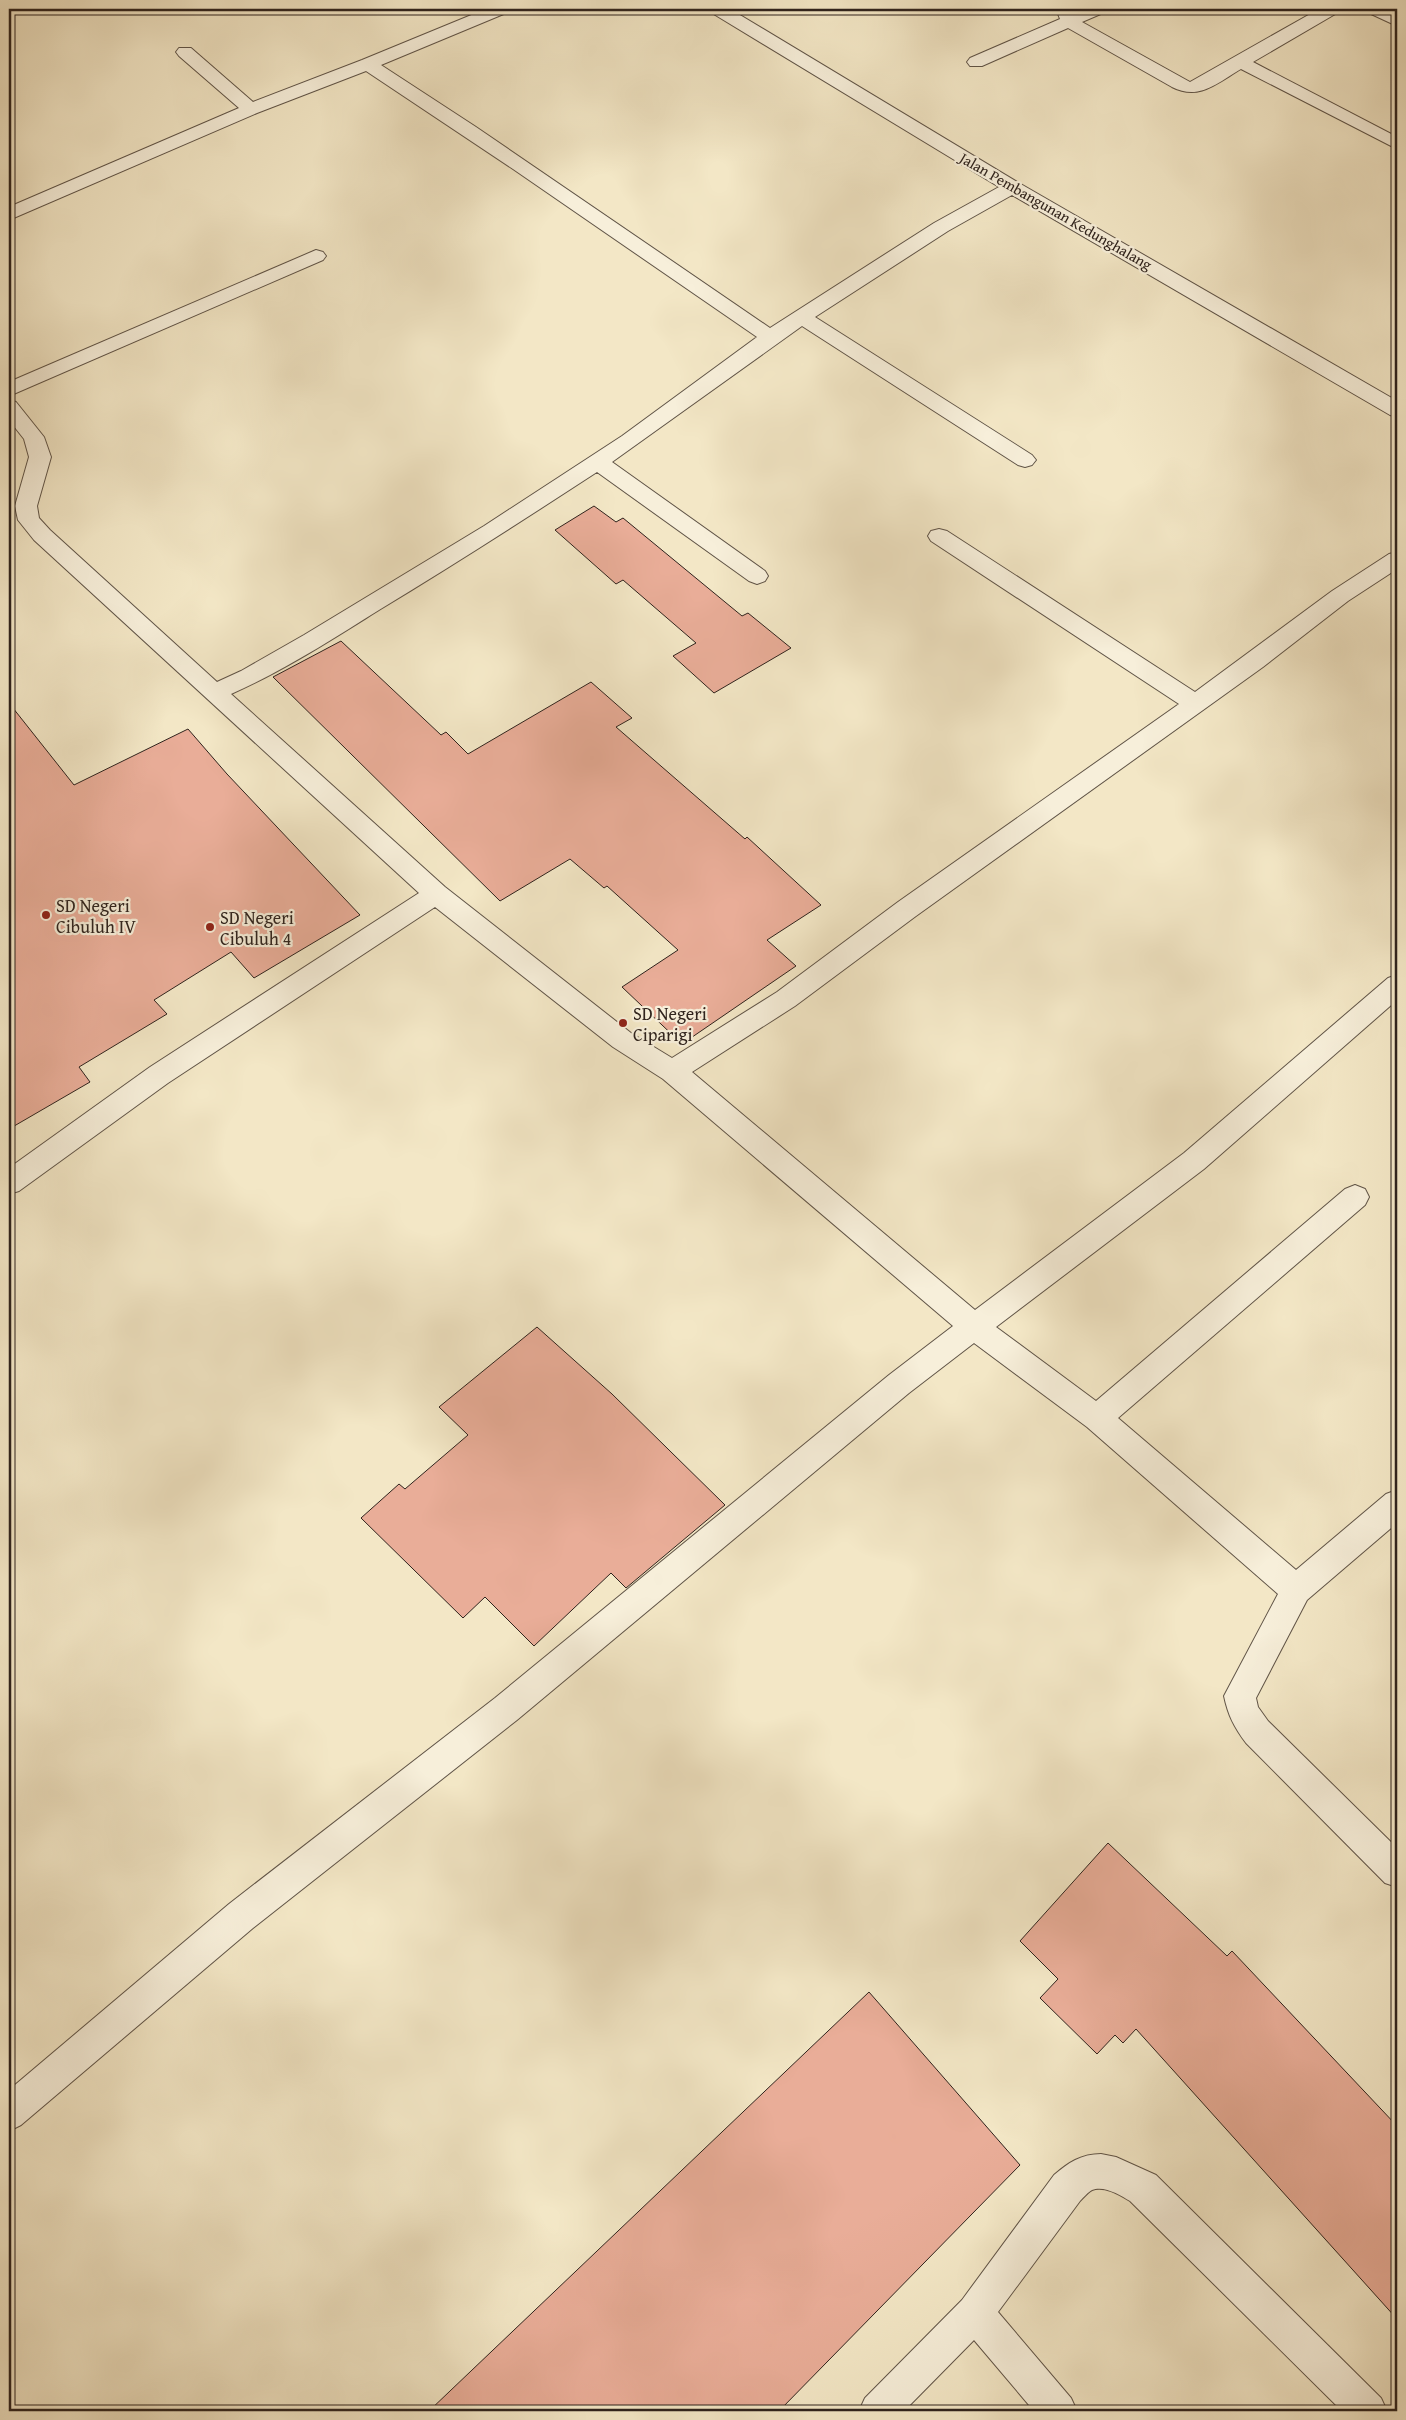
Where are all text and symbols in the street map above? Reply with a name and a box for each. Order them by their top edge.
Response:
street label: Jalan Pembangunan Kedunghalang [954,146,1157,275]
place label: SD Negeri Cibuluh IV [56,892,136,940]
place label: SD Negeri Cibuluh 4 [220,904,294,952]
marker: SD Negeri Cibuluh IV [40,909,52,921]
marker: SD Negeri Cibuluh 4 [204,921,216,933]
place label: SD Negeri Ciparigi [633,1000,707,1048]
marker: SD Negeri Ciparigi [617,1017,629,1029]

